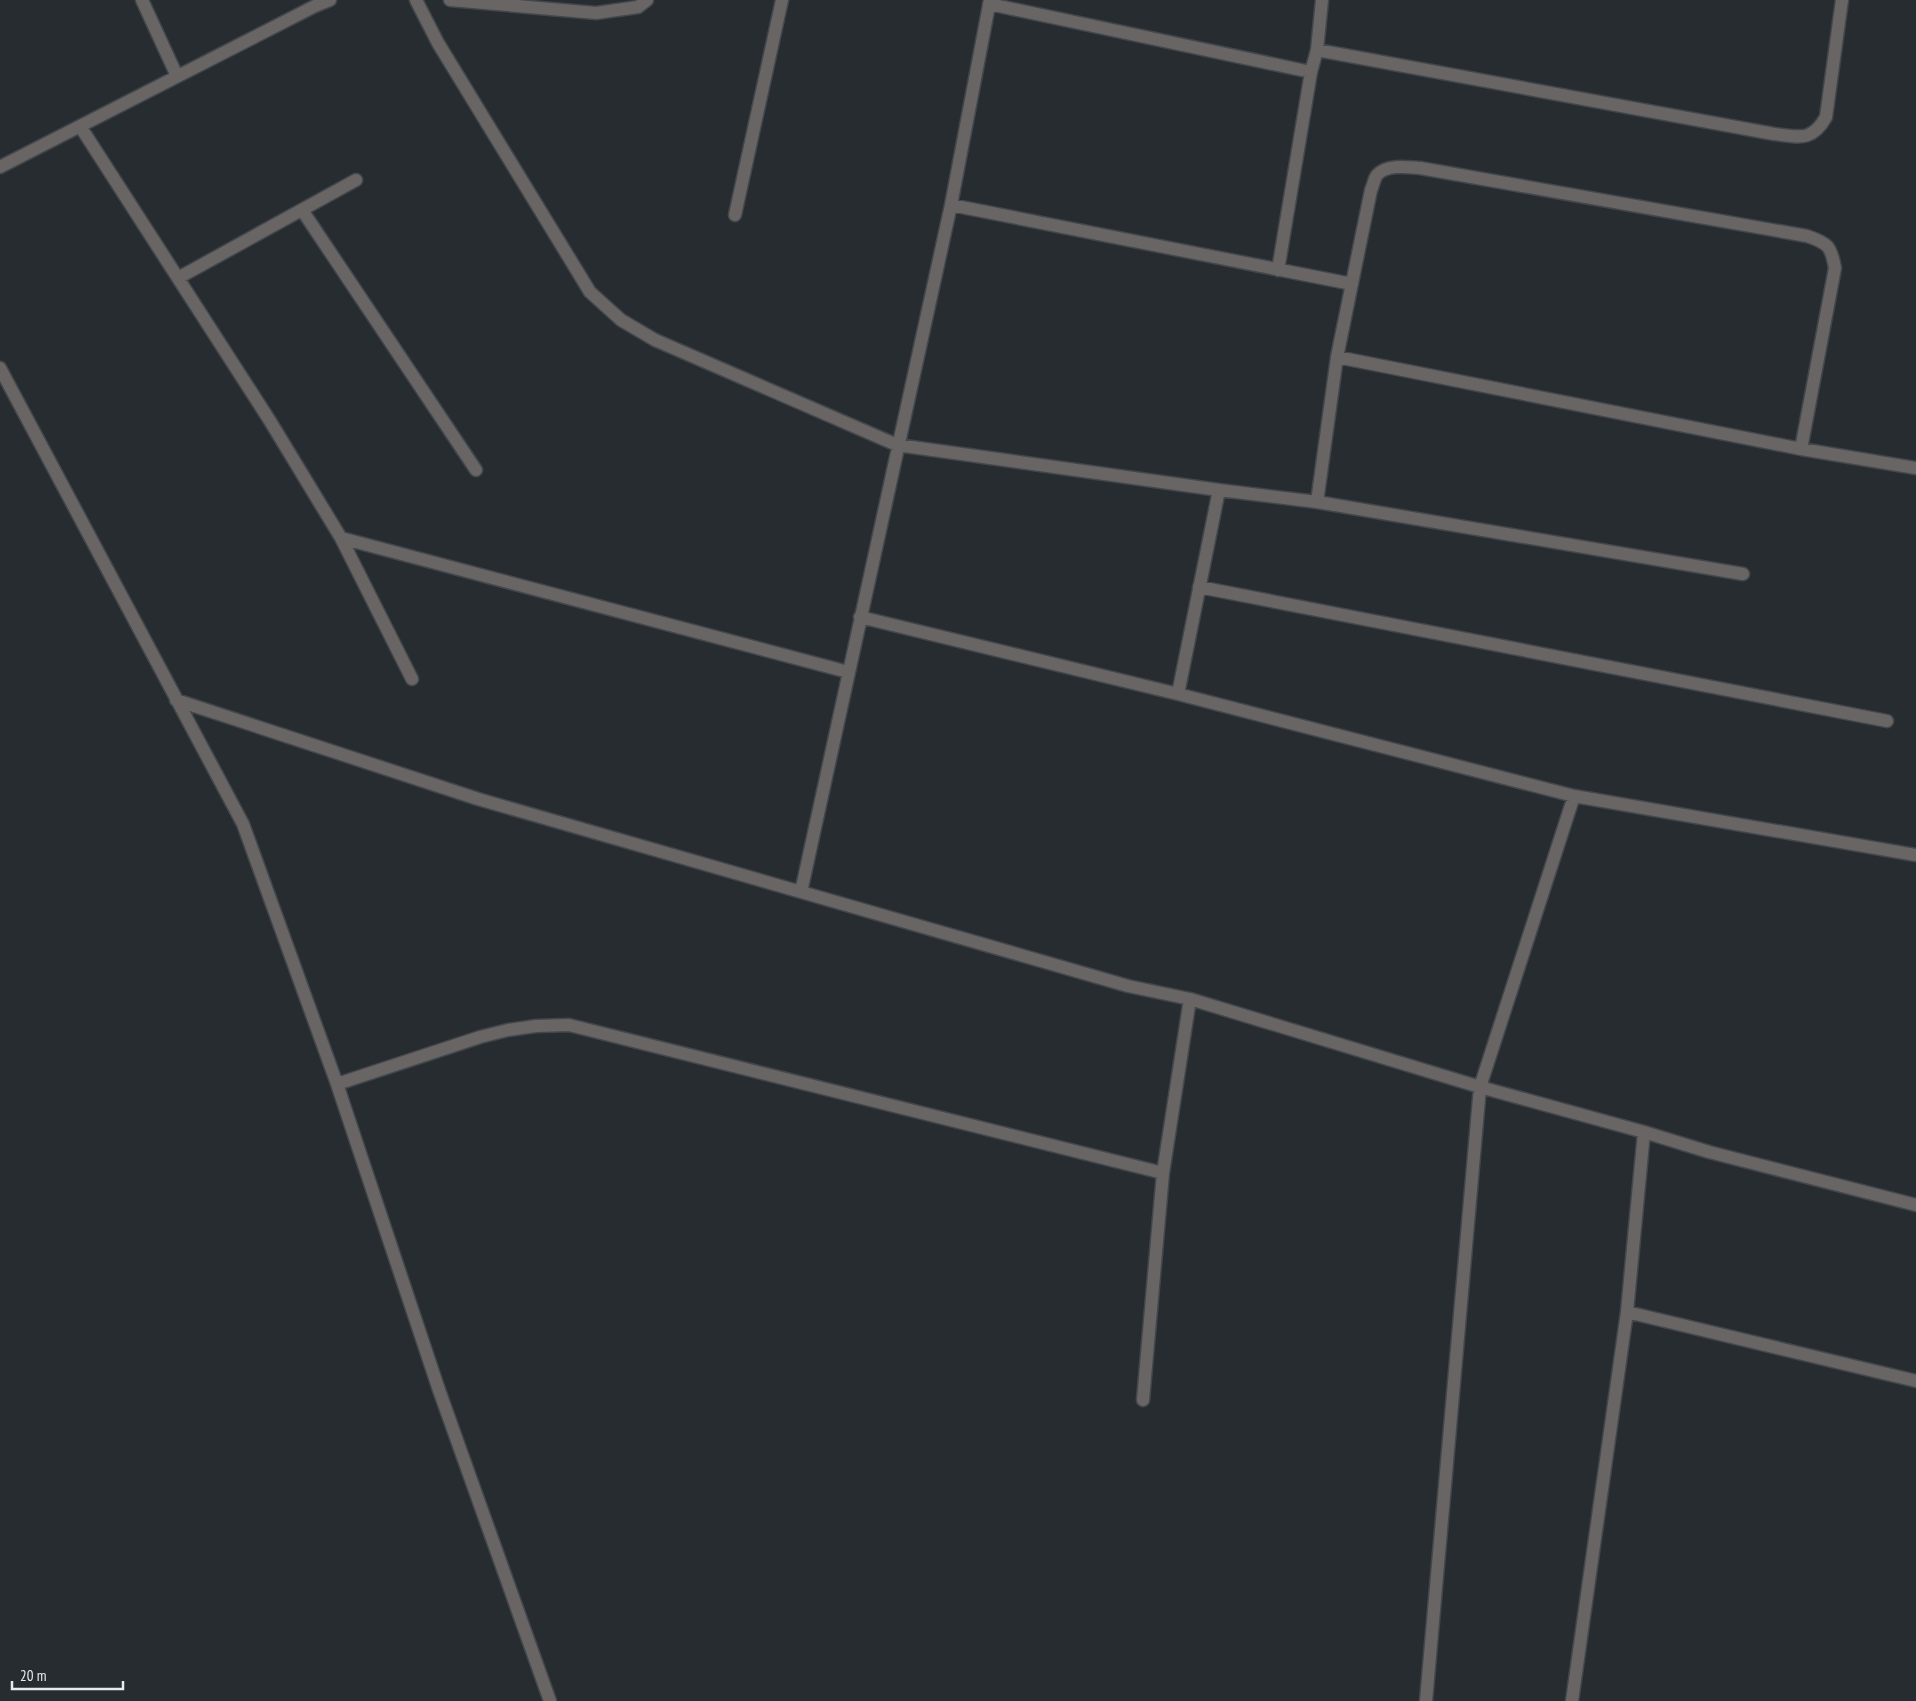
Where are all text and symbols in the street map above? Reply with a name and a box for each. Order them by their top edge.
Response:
scale bar [12,1658,124,1690]
text: 20 m [20,1666,46,1685]

